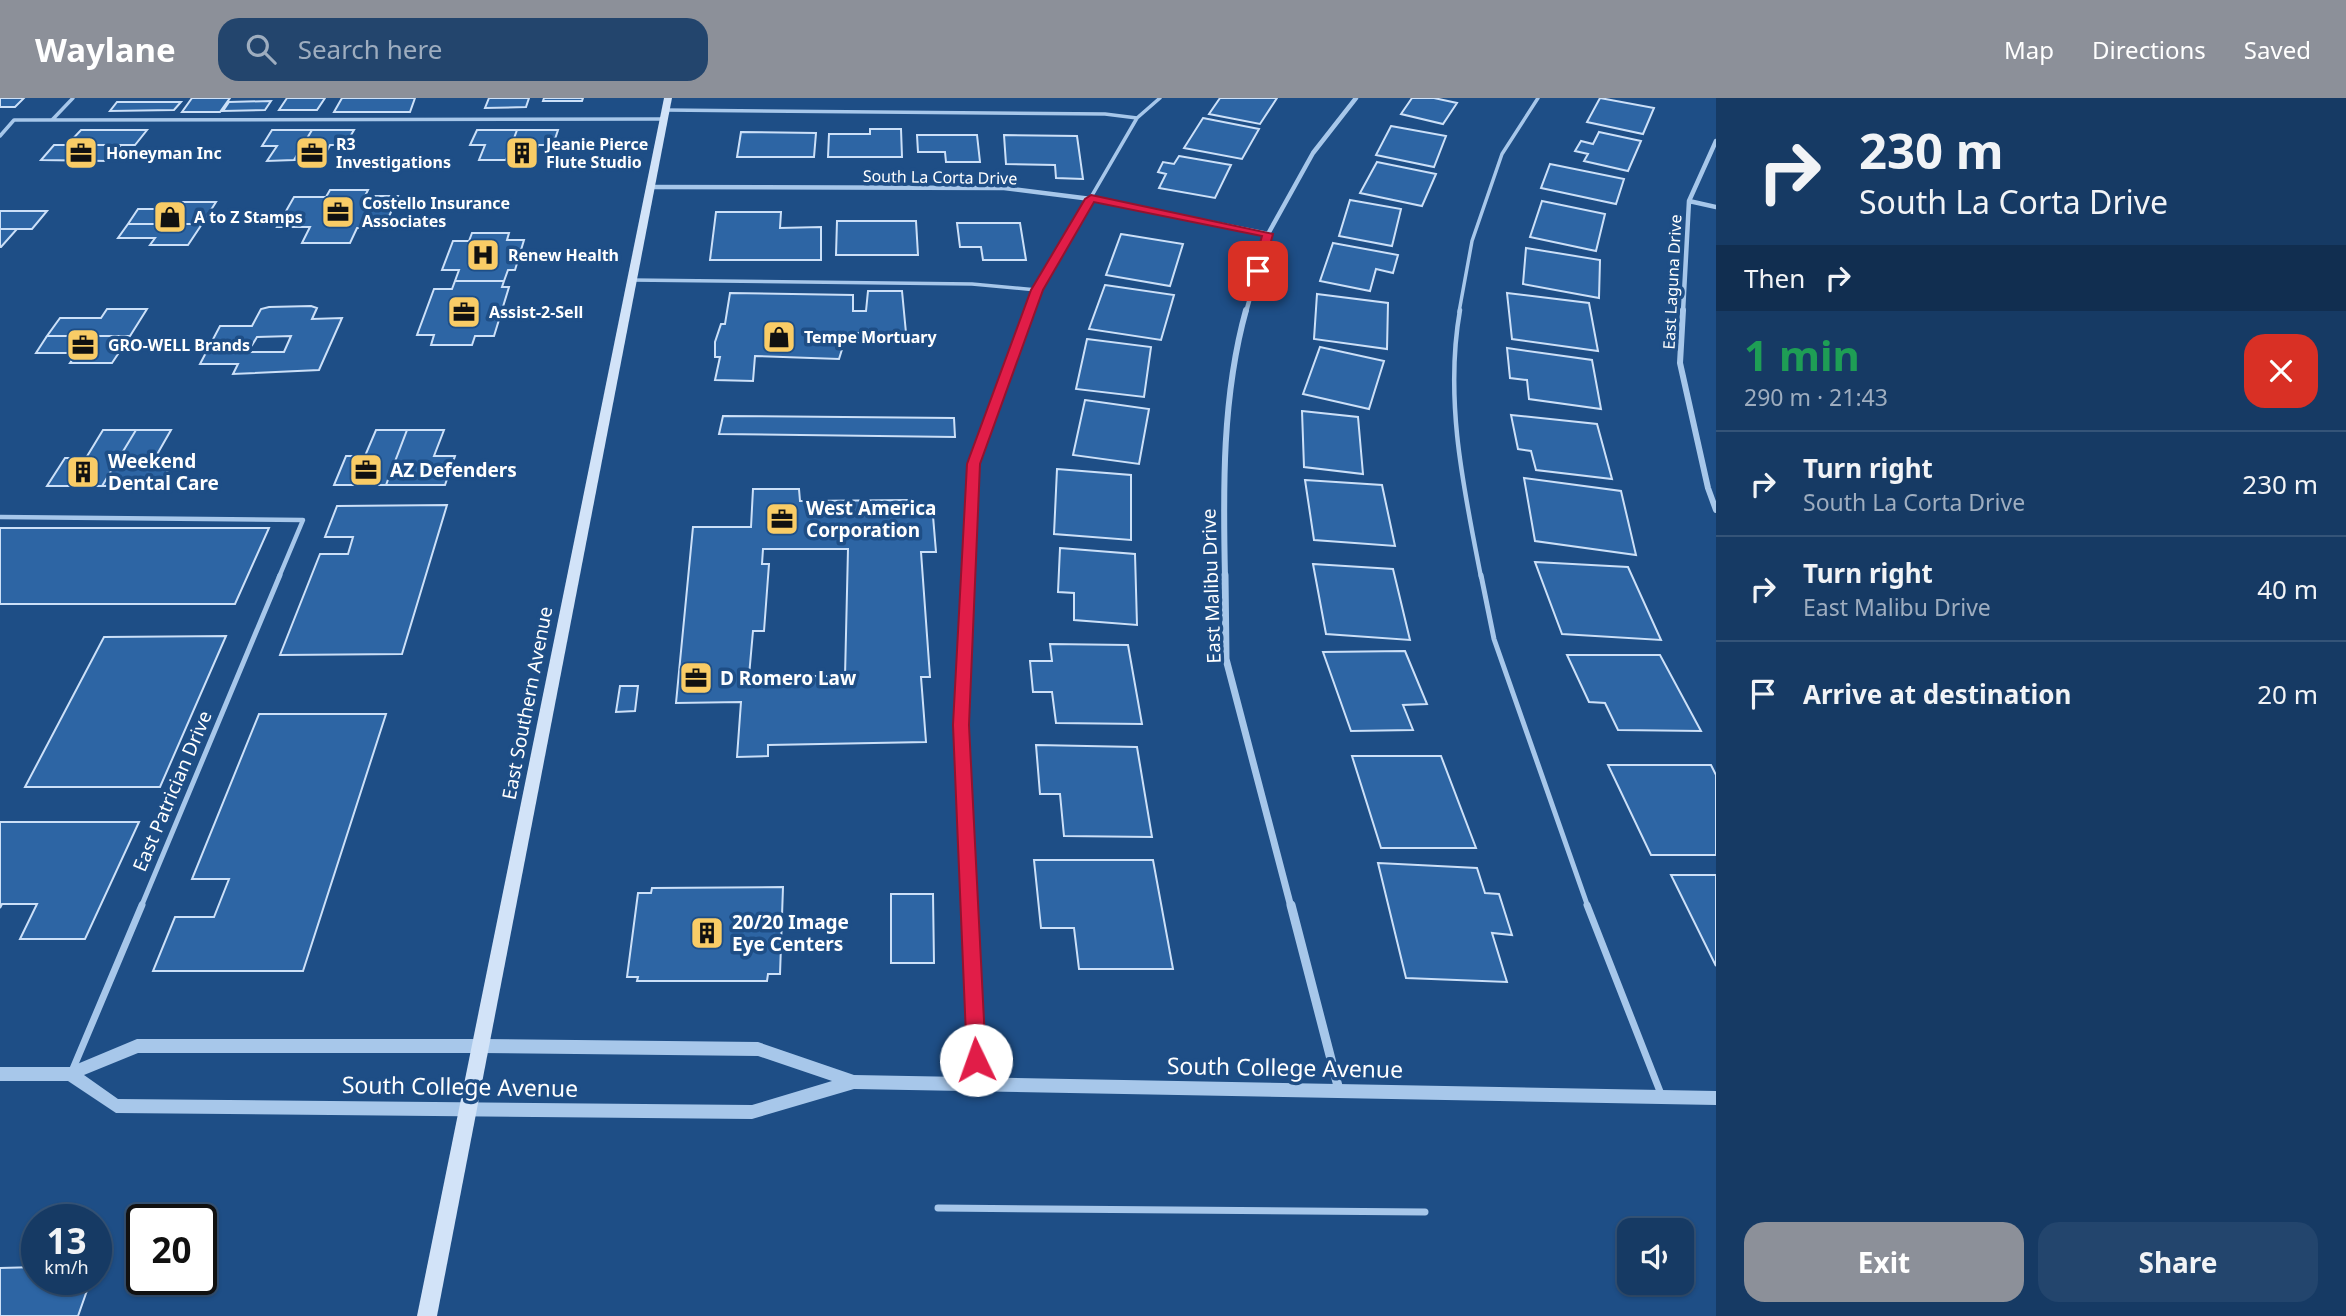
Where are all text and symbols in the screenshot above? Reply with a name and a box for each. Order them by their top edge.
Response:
search box [218,18,708,81]
text: Waylane [35,27,176,72]
icon: search [242,30,280,68]
text: Search here [298,31,442,67]
text: Map [2004,33,2054,66]
text: Directions [2092,33,2206,66]
text: Saved [2244,33,2311,66]
text: 230 m [1859,117,2004,183]
icon: right [1744,126,1835,217]
place label: R3 Investigations [336,133,451,173]
place label: Jeanie Pierce Flute Studio [544,133,648,173]
office icon: Honeyman Inc [62,134,100,172]
office icon: R3 Investigations [293,134,331,172]
building icon: Jeanie Pierce Flute Studio [503,134,541,172]
place label: Honeyman Inc [106,142,222,164]
street label: South La Corta Drive [863,165,1017,189]
text: South La Corta Drive [1859,180,2168,223]
place label: Costello Insurance Associates [362,192,510,232]
office icon: Costello Insurance Associates [319,193,357,231]
shop icon: A to Z Stamps [151,198,189,236]
place label: A to Z Stamps [194,206,303,228]
street label: East Laguna Drive [1657,214,1687,350]
hospital icon: Renew Health [464,236,502,274]
pin [1228,241,1288,301]
place label: Renew Health [508,244,619,266]
icon: arrive [1239,252,1277,290]
icon: right [1819,259,1857,297]
text: Then [1744,260,1805,296]
office icon: Assist-2-Sell [445,293,483,331]
place label: Assist-2-Sell [489,301,583,323]
shop icon: Tempe Mortuary [760,318,798,356]
office icon: GRO-WELL Brands [64,326,102,364]
place label: Tempe Mortuary [804,326,937,348]
text: 1 min [1744,326,1860,383]
place label: GRO-WELL Brands [108,334,250,356]
button: close [2244,334,2318,408]
text: 290 m · 21:43 [1744,381,1888,413]
place label: Weekend Dental Care [108,448,219,496]
text: Turn right [1803,450,1933,486]
office icon: AZ Defenders [347,451,385,489]
building icon: Weekend Dental Care [64,453,102,491]
place label: AZ Defenders [390,457,517,483]
icon: right [1744,465,1782,503]
text: 230 m [2242,466,2318,502]
text: South La Corta Drive [1803,486,2025,518]
place label: West America Corporation [806,495,936,543]
office icon: West America Corporation [763,500,801,538]
street label: East Malibu Drive [1195,508,1227,664]
text: Turn right [1803,555,1933,591]
icon: right [1744,570,1782,608]
text: 40 m [2257,571,2318,607]
text: East Malibu Drive [1803,591,1991,623]
street label: East Southern Avenue [496,604,558,802]
office icon: D Romero Law [677,659,715,697]
place label: D Romero Law [720,665,857,691]
icon: arrive [1744,675,1782,713]
text: Arrive at destination [1803,676,2072,712]
text: 20 m [2257,676,2318,712]
street label: East Patrician Drive [126,707,218,875]
place label: 20/20 Image Eye Centers [732,909,849,957]
building icon: 20/20 Image Eye Centers [688,914,726,952]
position arrow [939,1023,1013,1097]
street label: South College Avenue [1167,1049,1403,1085]
street label: South College Avenue [342,1068,578,1104]
speed limit sign: 20 [126,1204,217,1295]
text: 13 [46,1217,87,1264]
map controls [1617,1218,1694,1295]
button: sound [1617,1218,1694,1295]
button: Exit [1744,1222,2024,1302]
button: Share [2038,1222,2318,1302]
text: km/h [44,1255,89,1279]

